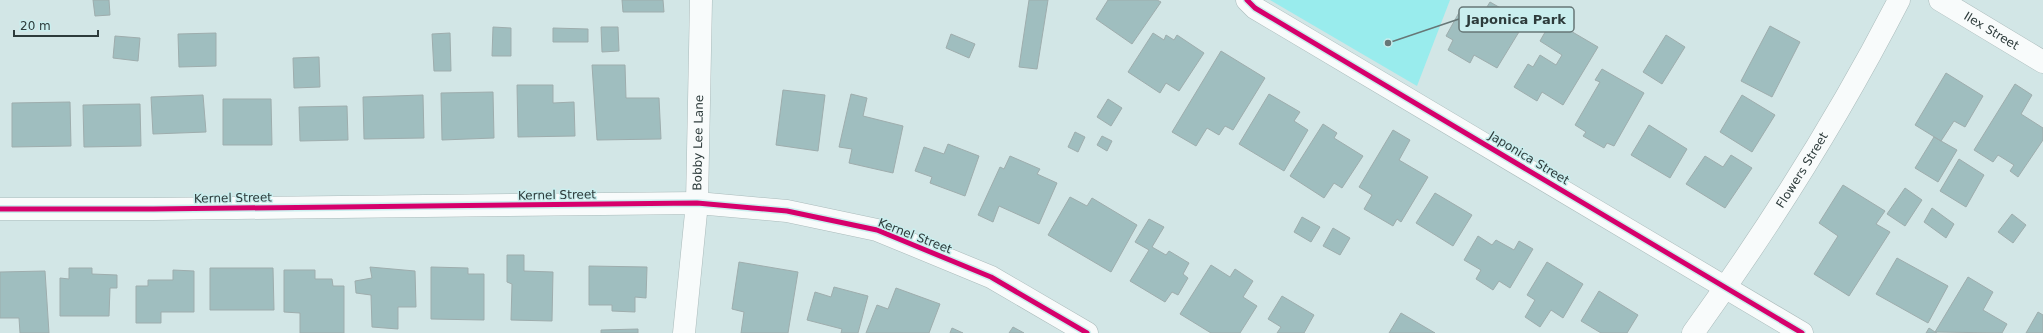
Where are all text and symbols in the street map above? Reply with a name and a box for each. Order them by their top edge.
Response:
callout: Japonica Park [1459,7,1574,32]
street label: Ilex Street [1961,9,2022,53]
scale bar [14,12,98,38]
text: Japonica Park [1465,12,1566,27]
text: 20 m [20,19,51,33]
street label: Bobby Lee Lane [690,95,706,191]
street label: Japonica Street [1486,128,1572,188]
street label: Flowers Street [1773,130,1831,211]
street label: Kernel Street [518,187,596,203]
street label: Kernel Street [194,190,272,206]
street label: Kernel Street [876,215,954,257]

